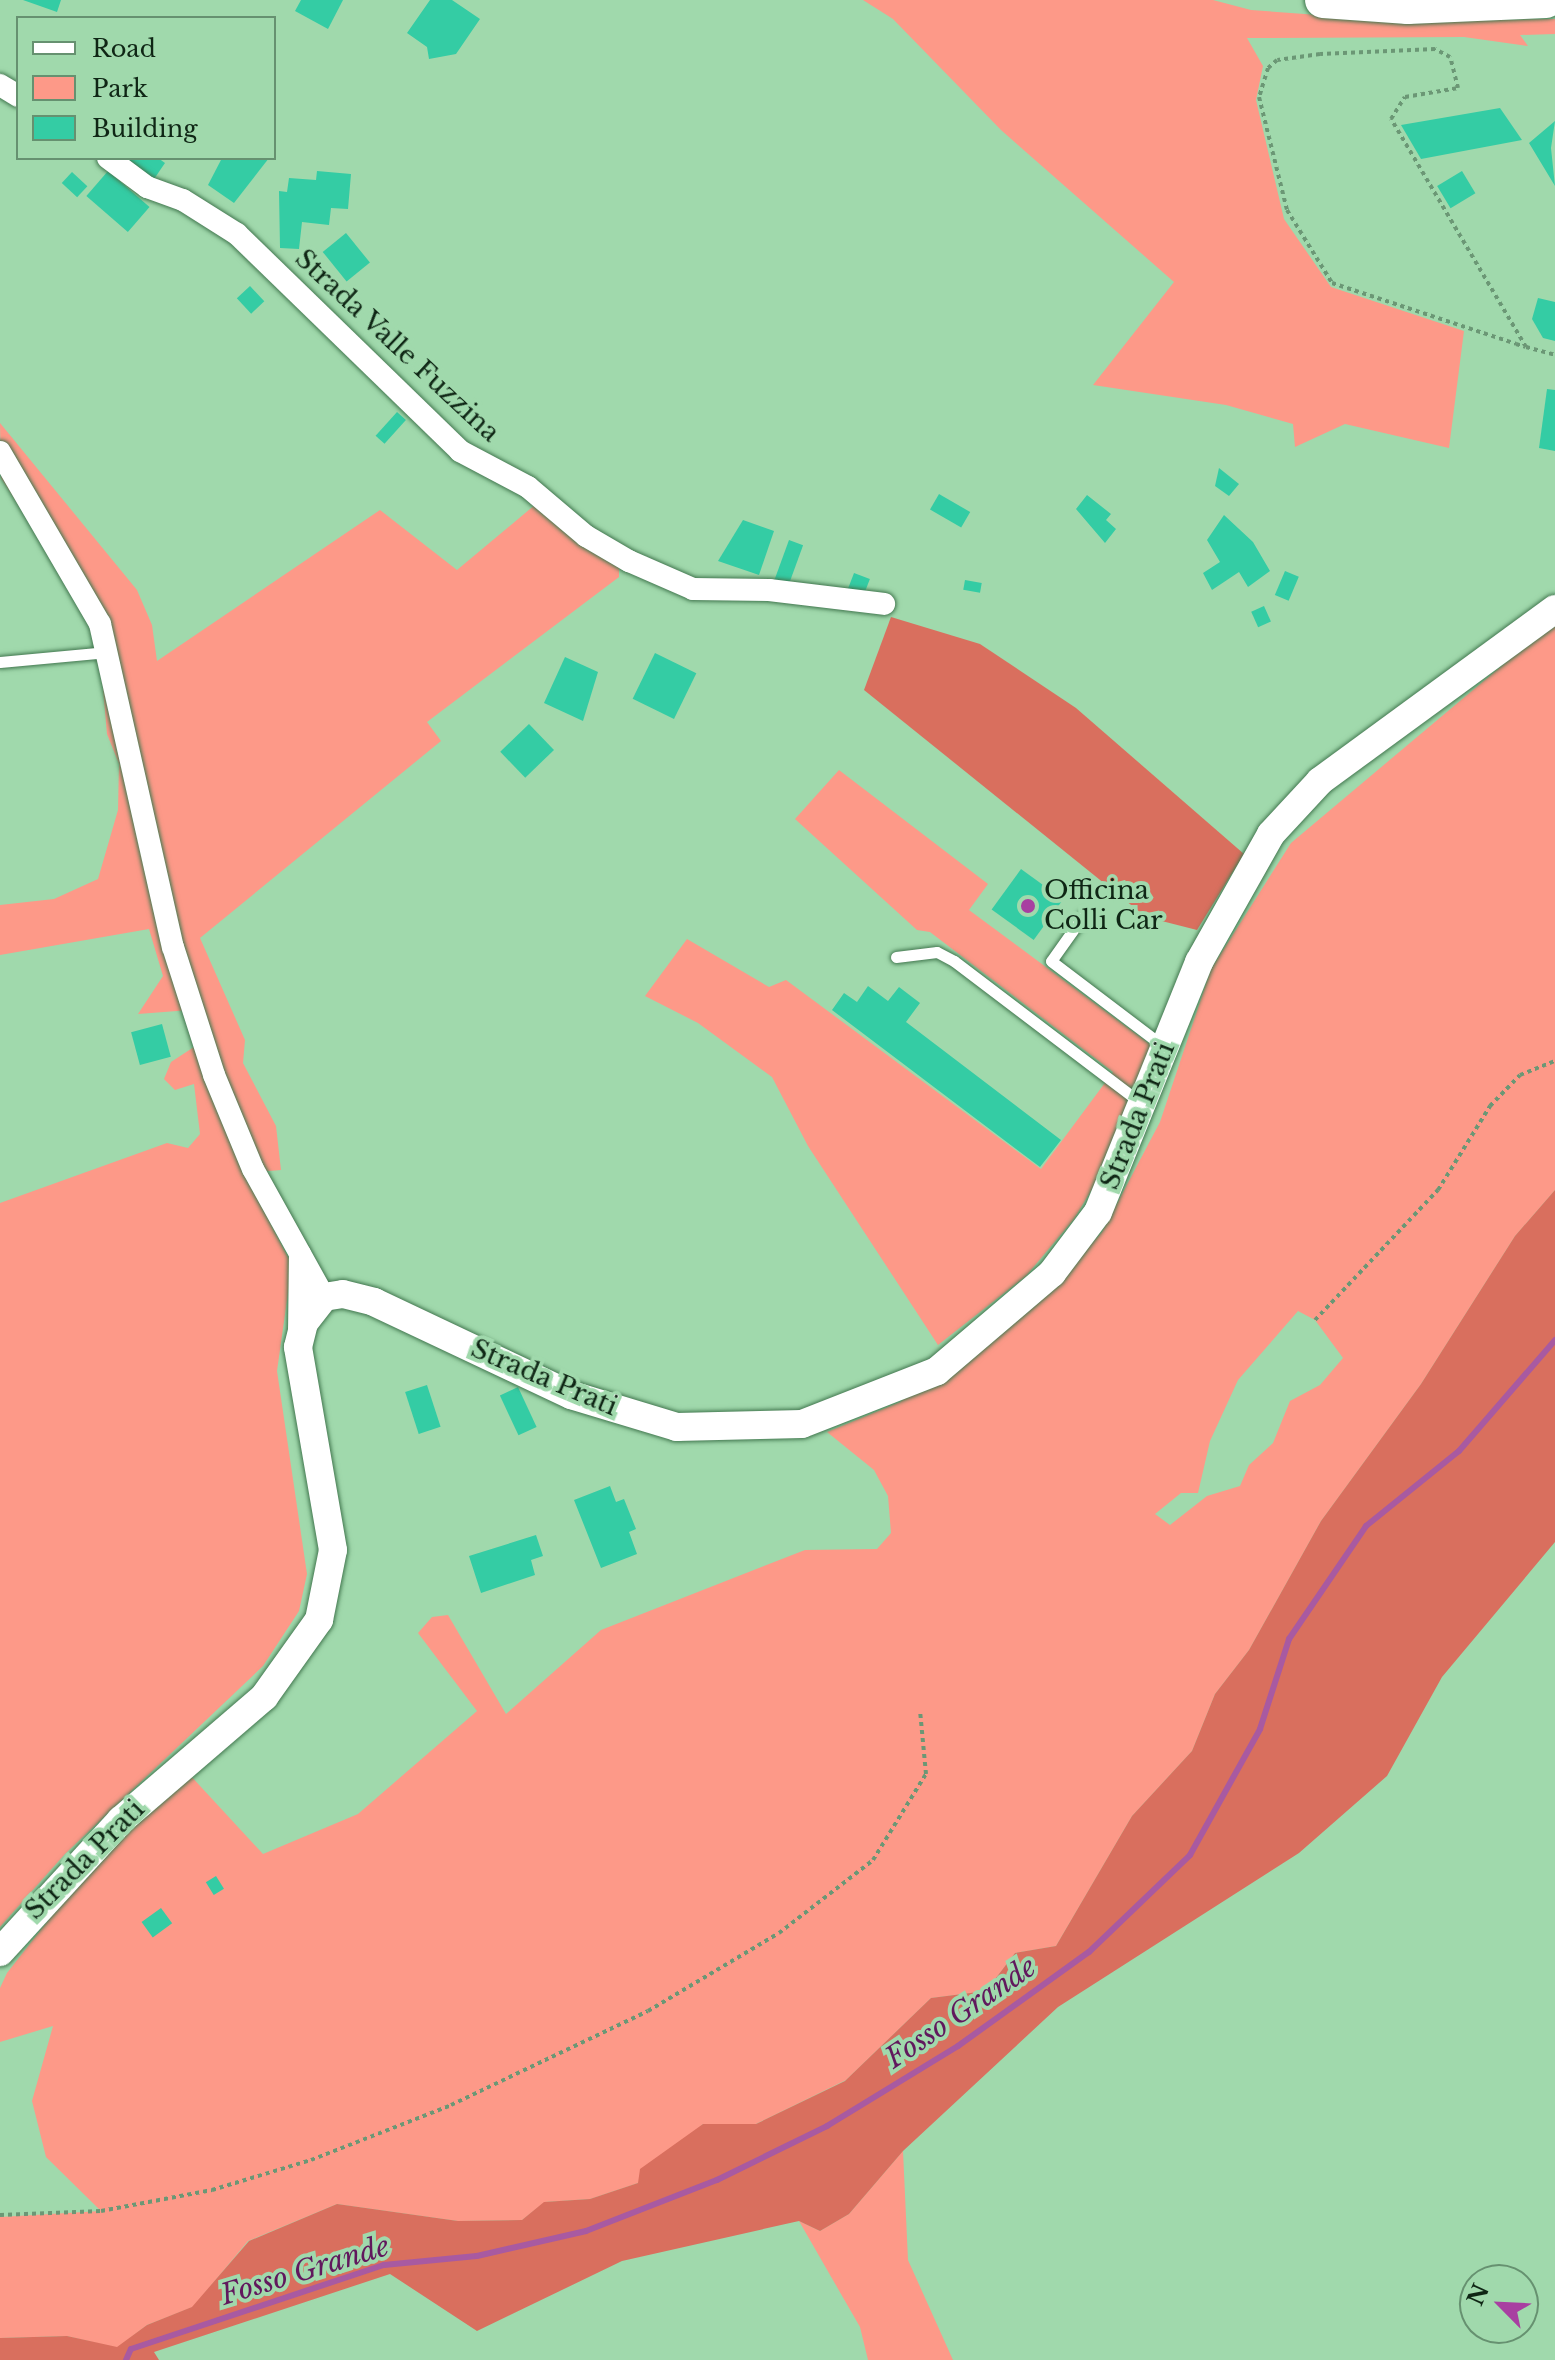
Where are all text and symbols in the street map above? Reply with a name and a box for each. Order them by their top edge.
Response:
legend [16,16,276,160]
text: Road [92,34,156,63]
text: Park [92,74,148,103]
text: Building [92,114,198,143]
street label: Strada Valle Fuzzina [288,243,506,449]
place label: Officina Colli Car [1044,875,1163,936]
marker: Officina Colli Car [1019,897,1037,915]
street label: Strada Prati [1094,1038,1182,1194]
street label: Strada Prati [466,1333,622,1423]
street label: Strada Prati [19,1794,151,1926]
water label: Fosso Grande [879,1950,1043,2076]
water label: Fosso Grande [217,2229,393,2313]
north arrow [1459,2264,1539,2344]
text: N [1462,2280,1495,2310]

